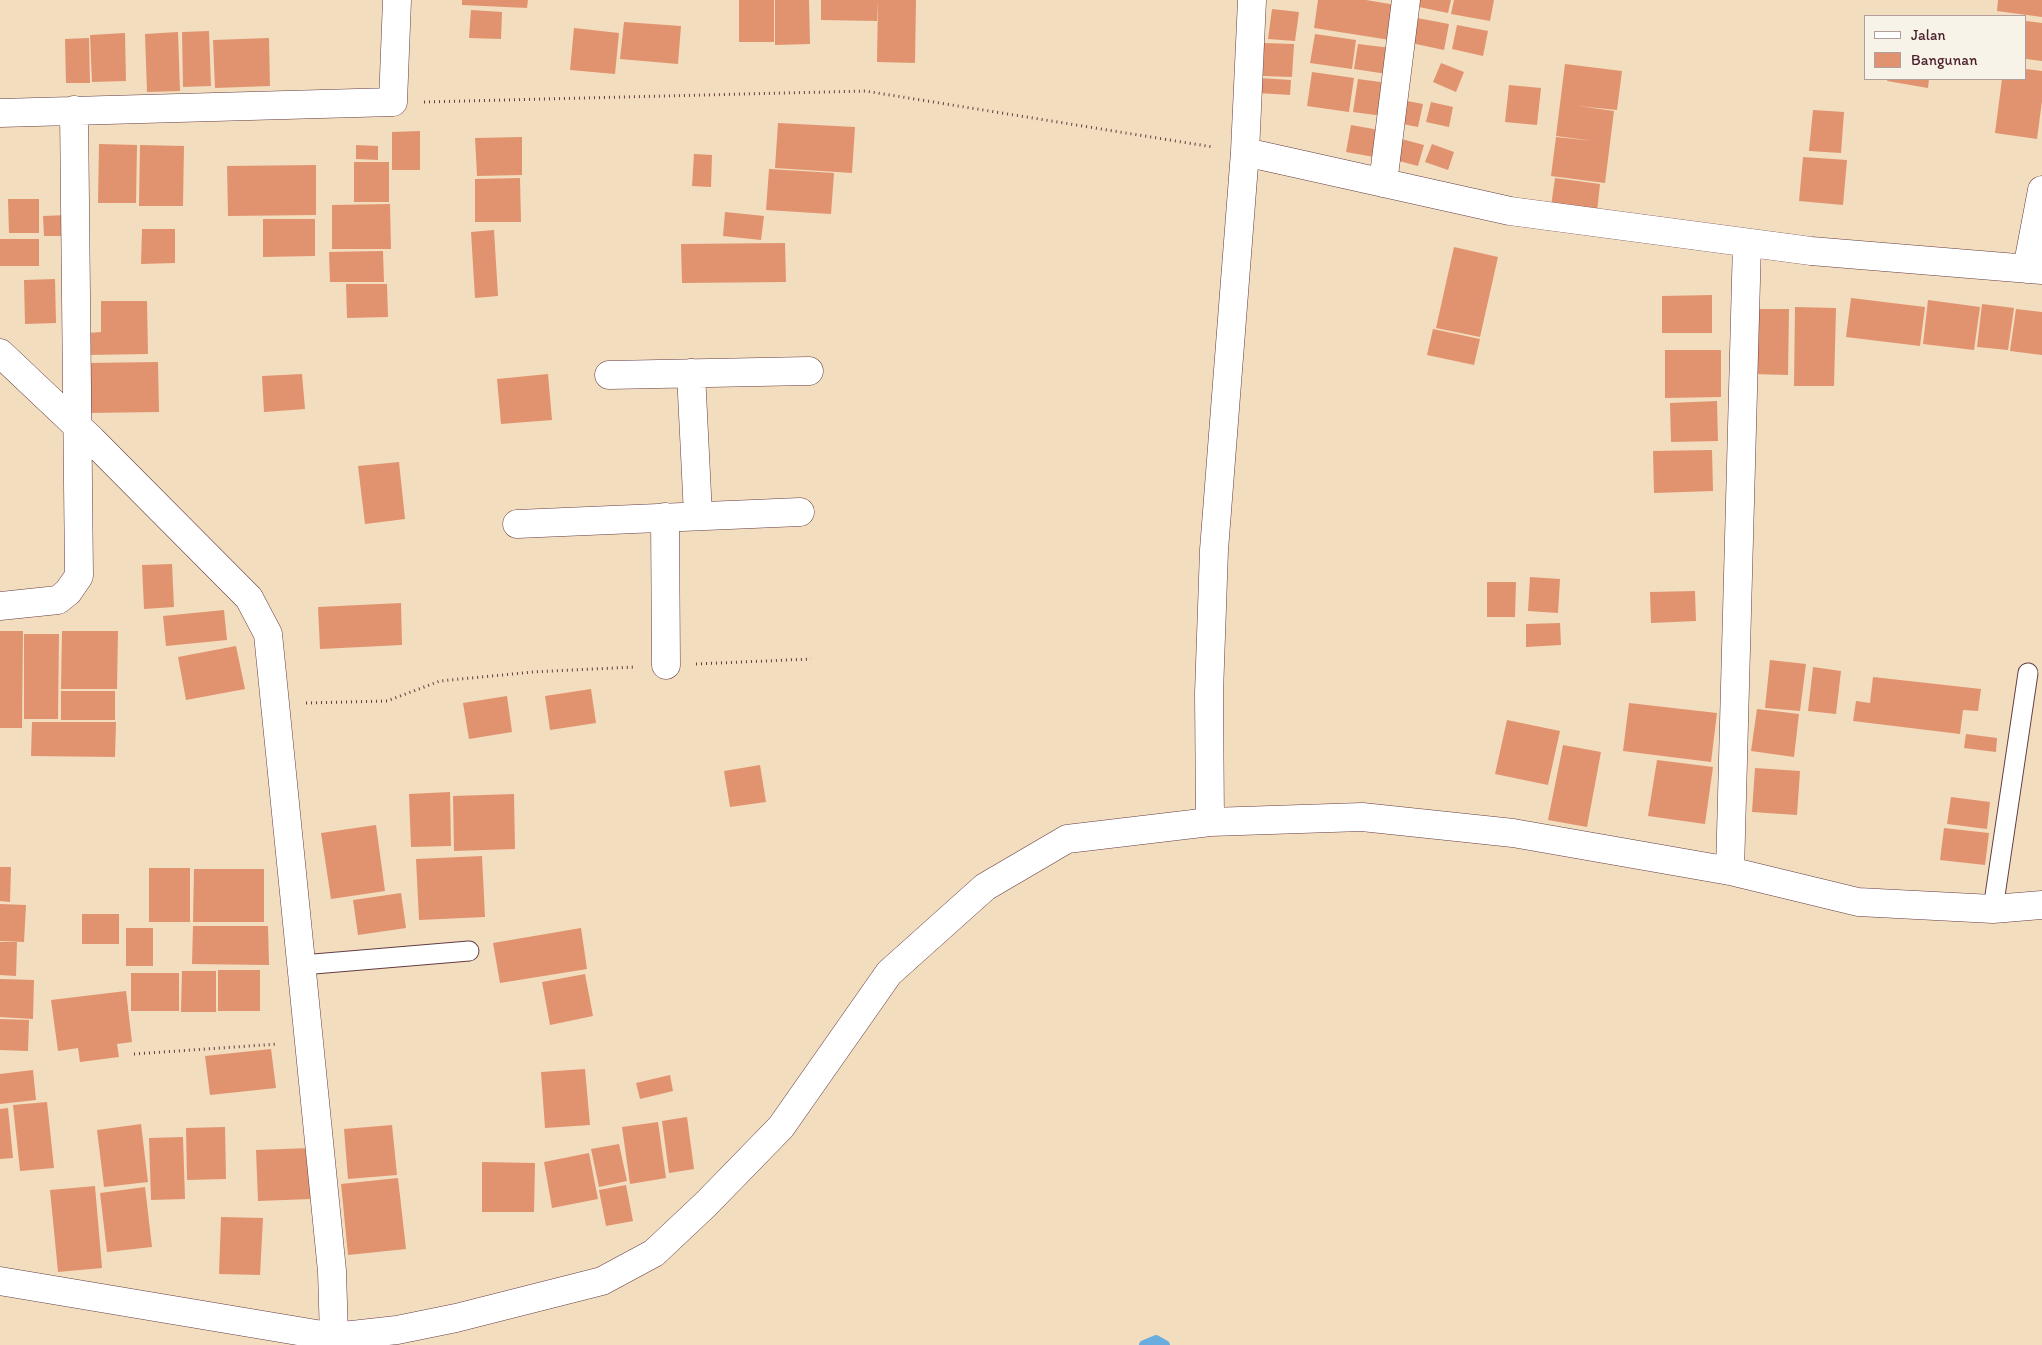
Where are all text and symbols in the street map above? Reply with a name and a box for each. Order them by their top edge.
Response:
legend [1864,15,2027,80]
text: Jalan [1911,26,1945,44]
text: Bangunan [1911,51,1978,69]

